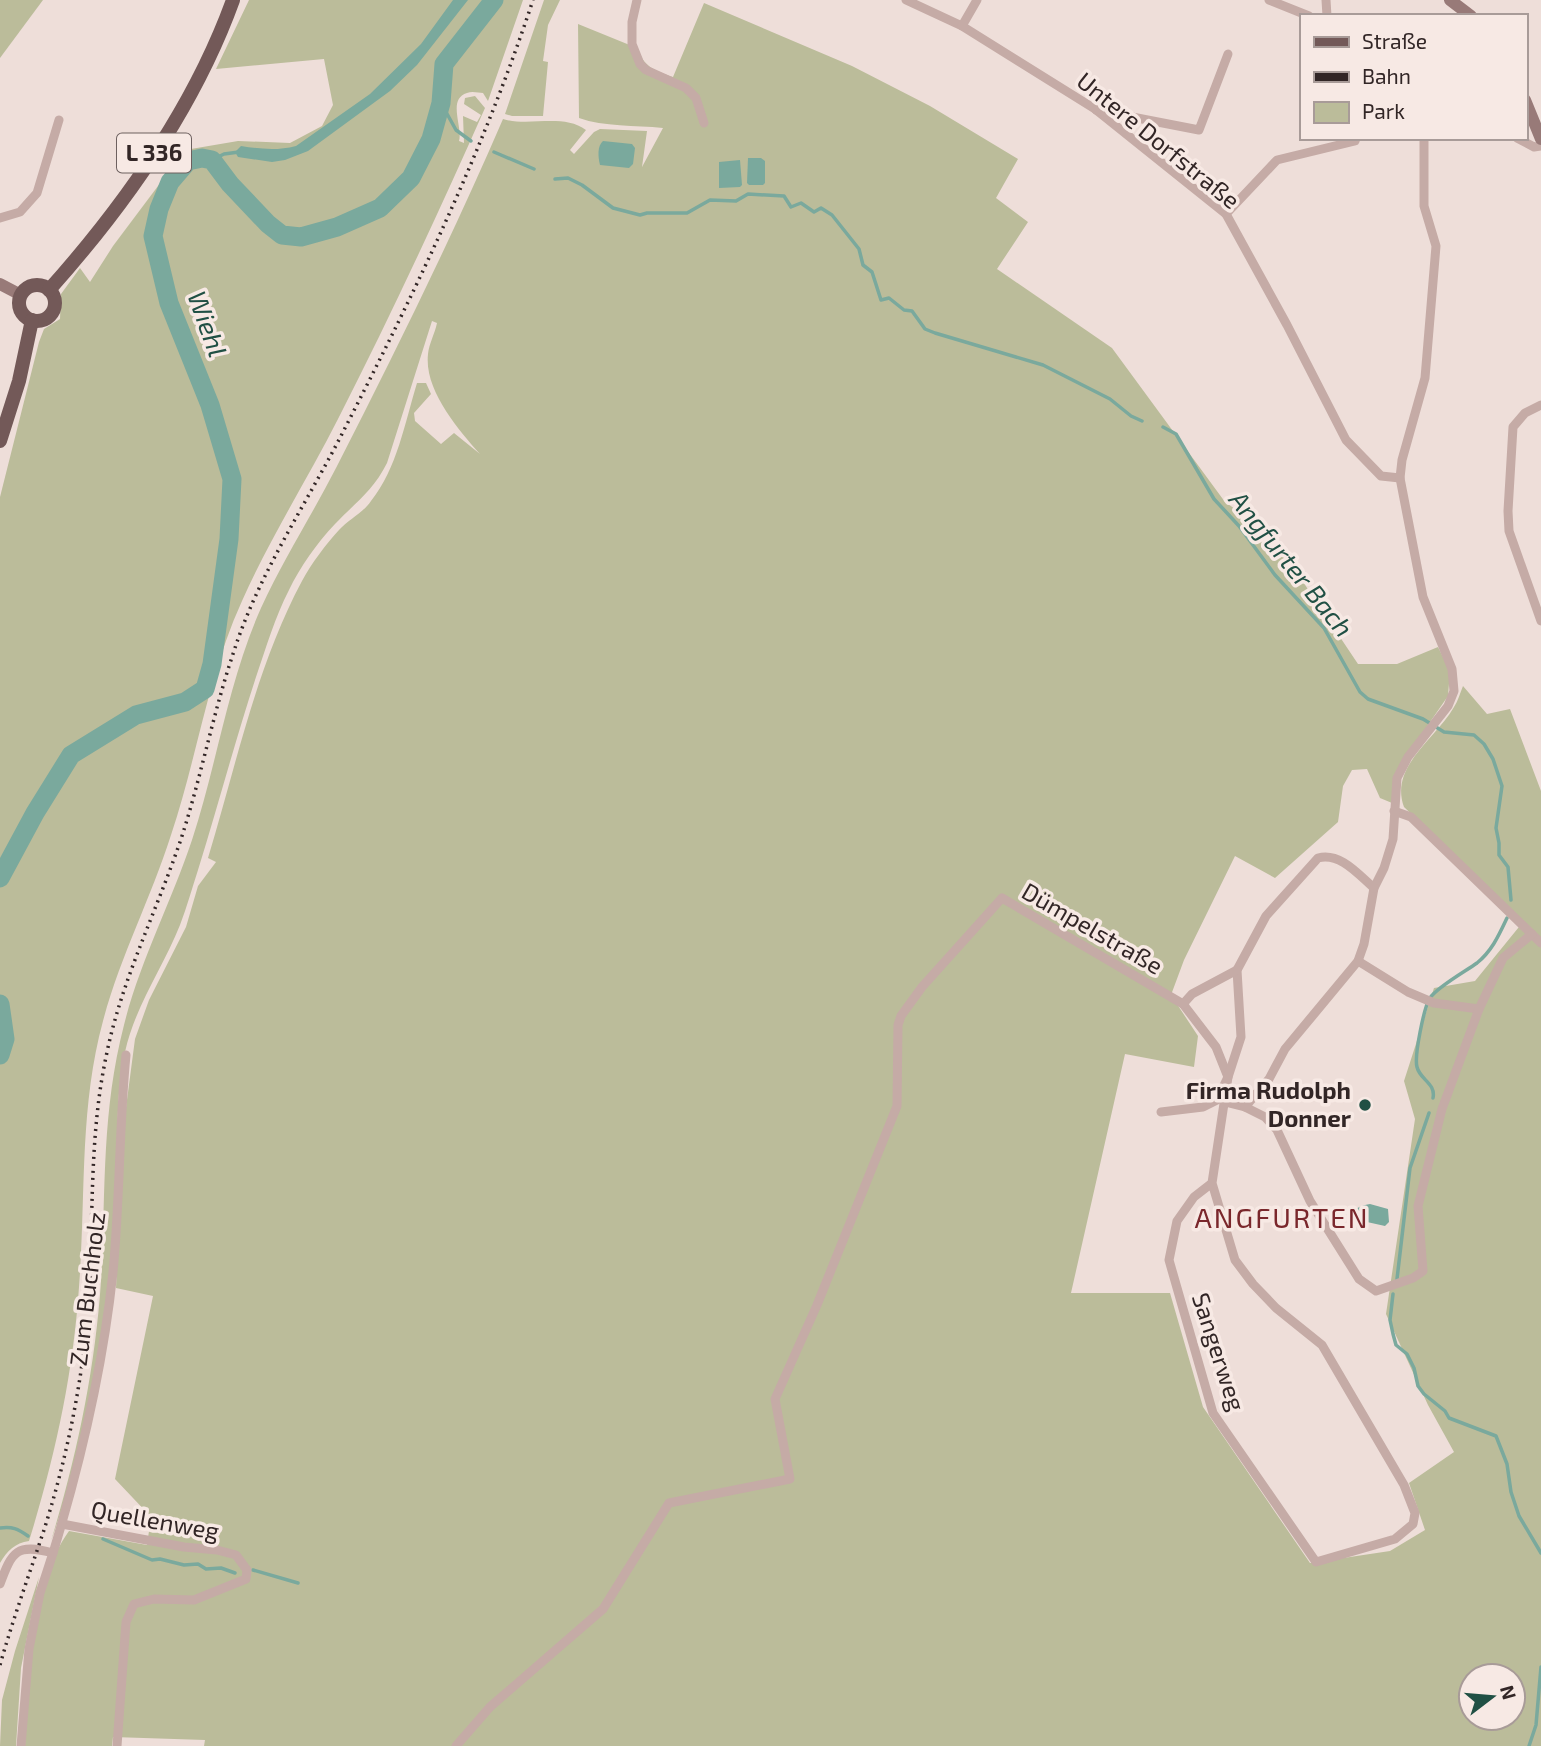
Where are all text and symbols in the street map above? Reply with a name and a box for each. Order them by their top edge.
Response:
legend [1300,14,1527,140]
text: Straße [1362,28,1427,53]
text: Bahn [1362,63,1411,88]
street label: Untere Dorfstraße [1072,65,1246,214]
text: Park [1362,98,1405,123]
road number: L 336 [117,134,191,172]
water label: Wiehl [182,286,235,361]
water label: Angfurter Bach [1223,483,1361,642]
street label: Dümpelstraße [1017,876,1168,980]
place label: Firma Rudolph Donner [1186,1075,1352,1132]
marker: Firma Rudolph Donner [1357,1097,1373,1113]
district label: ANGFURTEN [1194,1200,1370,1234]
street label: Zum Buchholz [63,1210,110,1367]
street label: Sangerweg [1187,1289,1252,1414]
street label: Quellenweg [89,1494,222,1545]
north arrow [1457,1662,1527,1732]
text: N [1496,1682,1522,1702]

